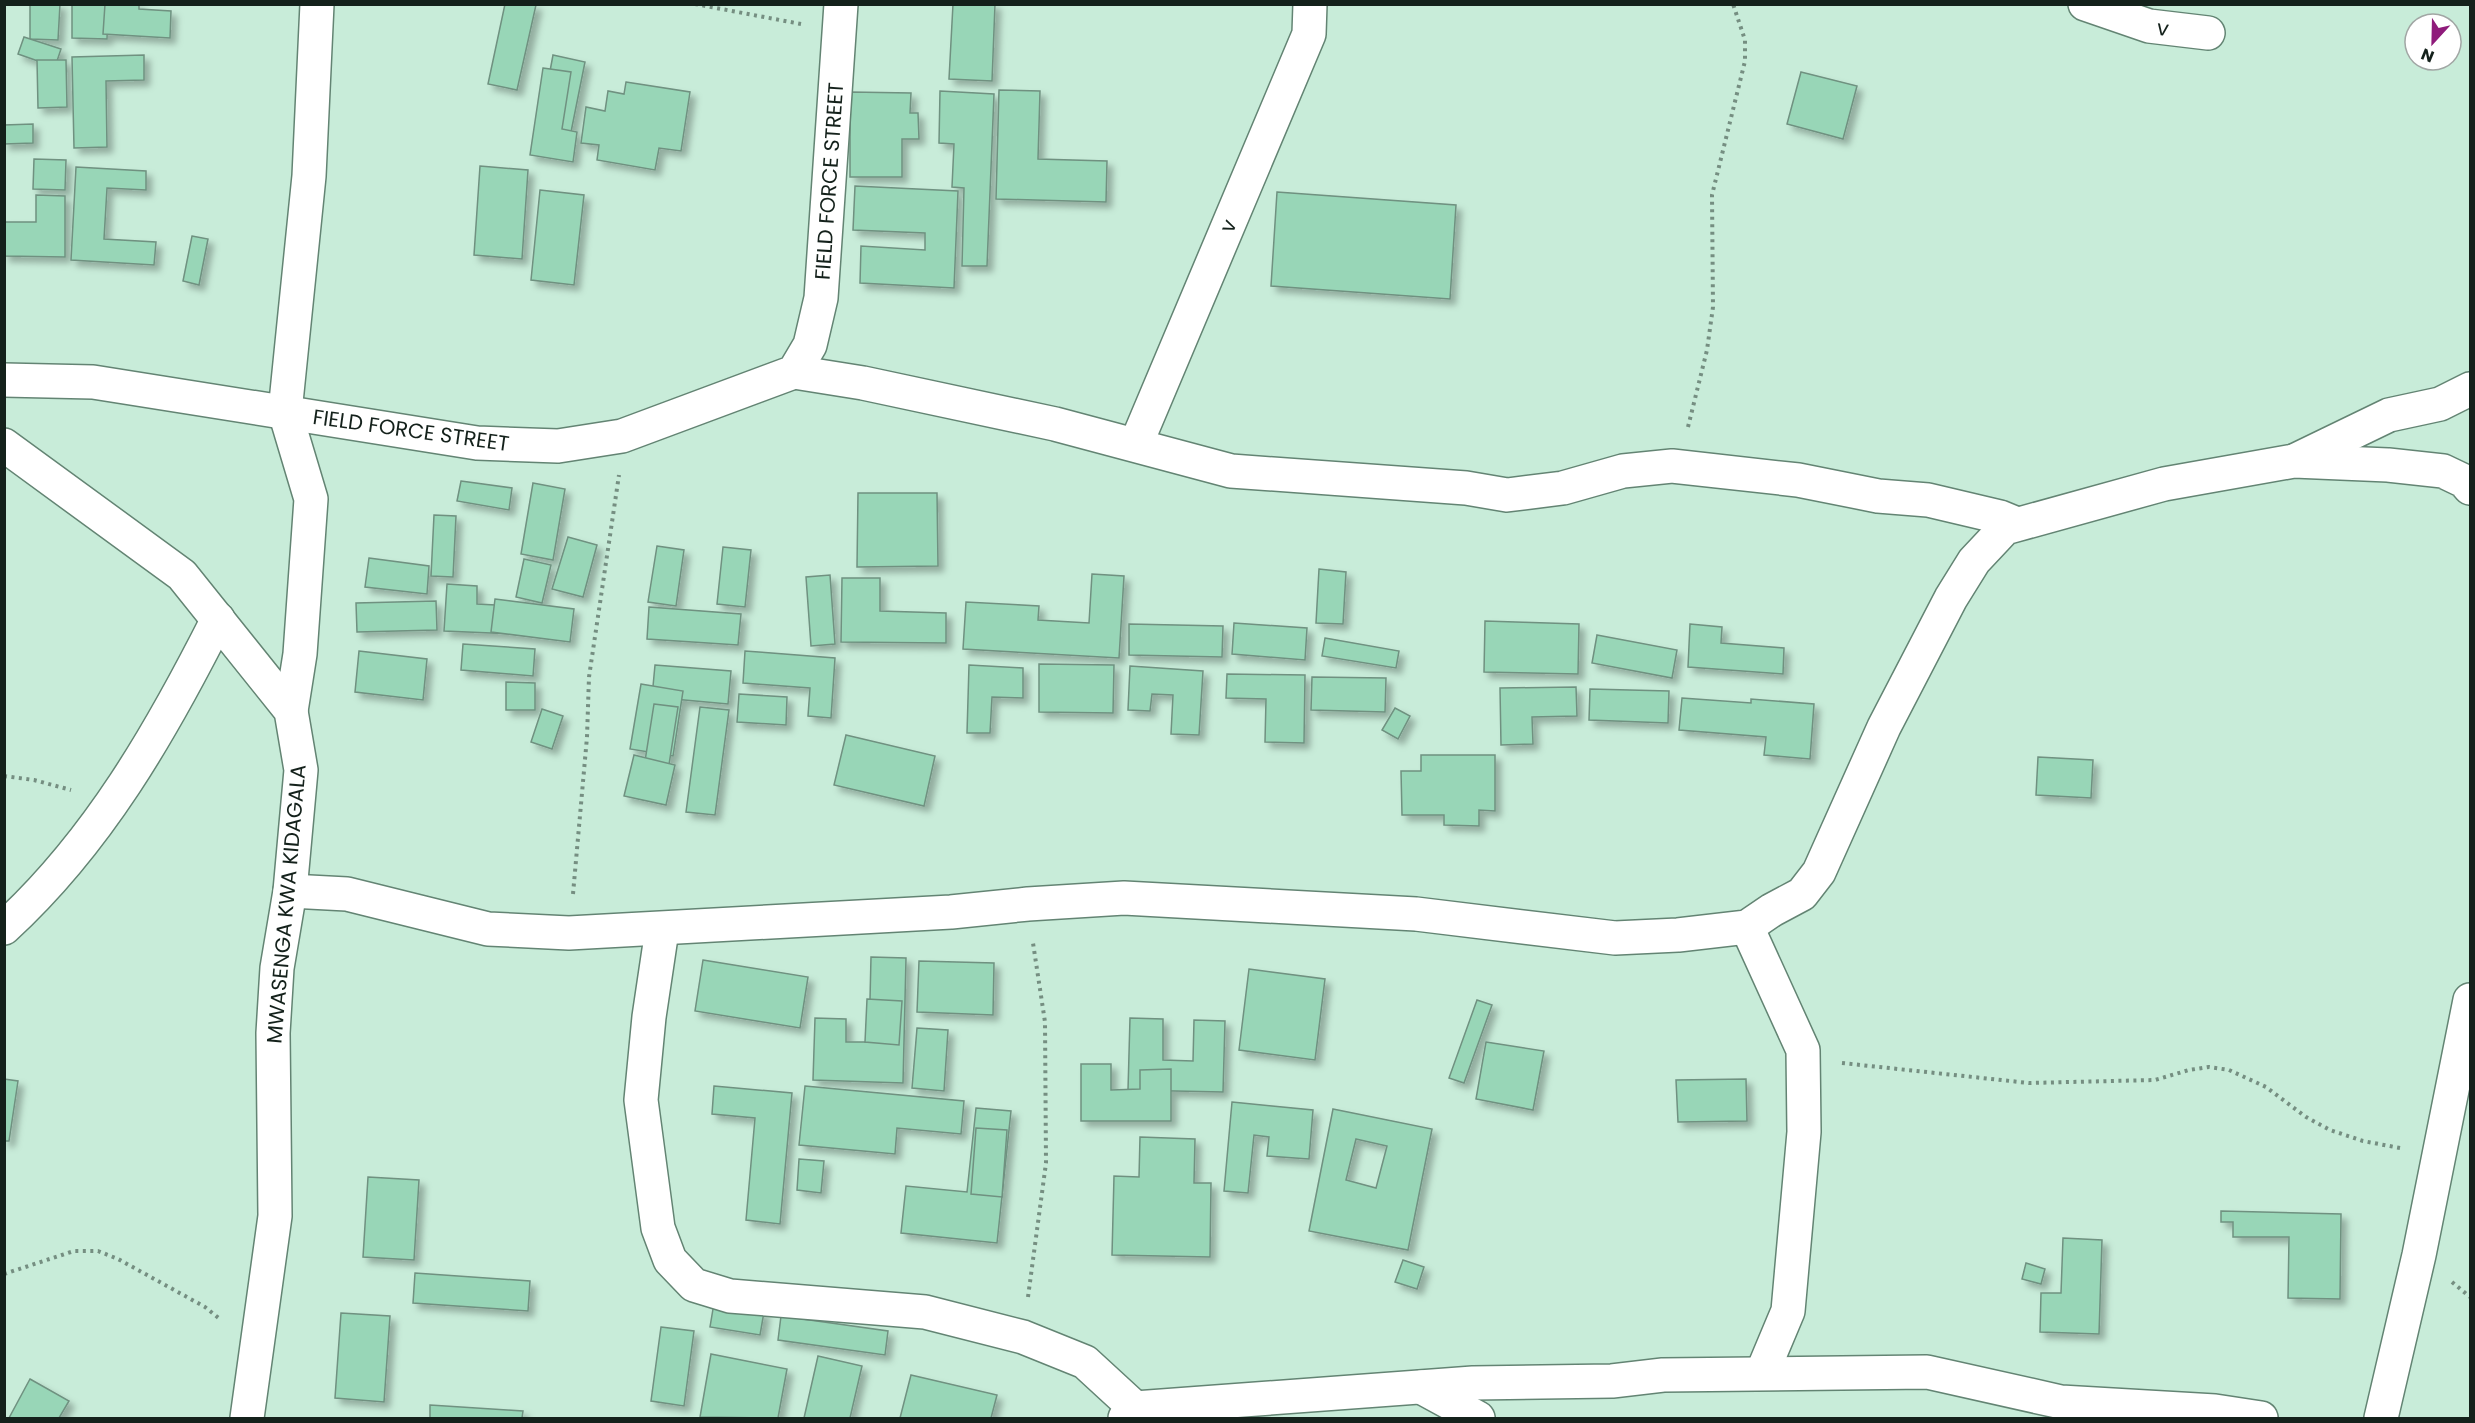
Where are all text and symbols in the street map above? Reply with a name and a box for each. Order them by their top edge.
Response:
north arrow [2403,12,2463,72]
street label: v [2155,13,2171,43]
text: N [2418,43,2437,68]
street label: FIELD FORCE STREET [808,81,850,281]
street label: v [1212,215,1244,237]
street label: FIELD FORCE STREET [311,402,511,458]
street label: MWASENGA KWA KIDAGALA [259,763,313,1045]

